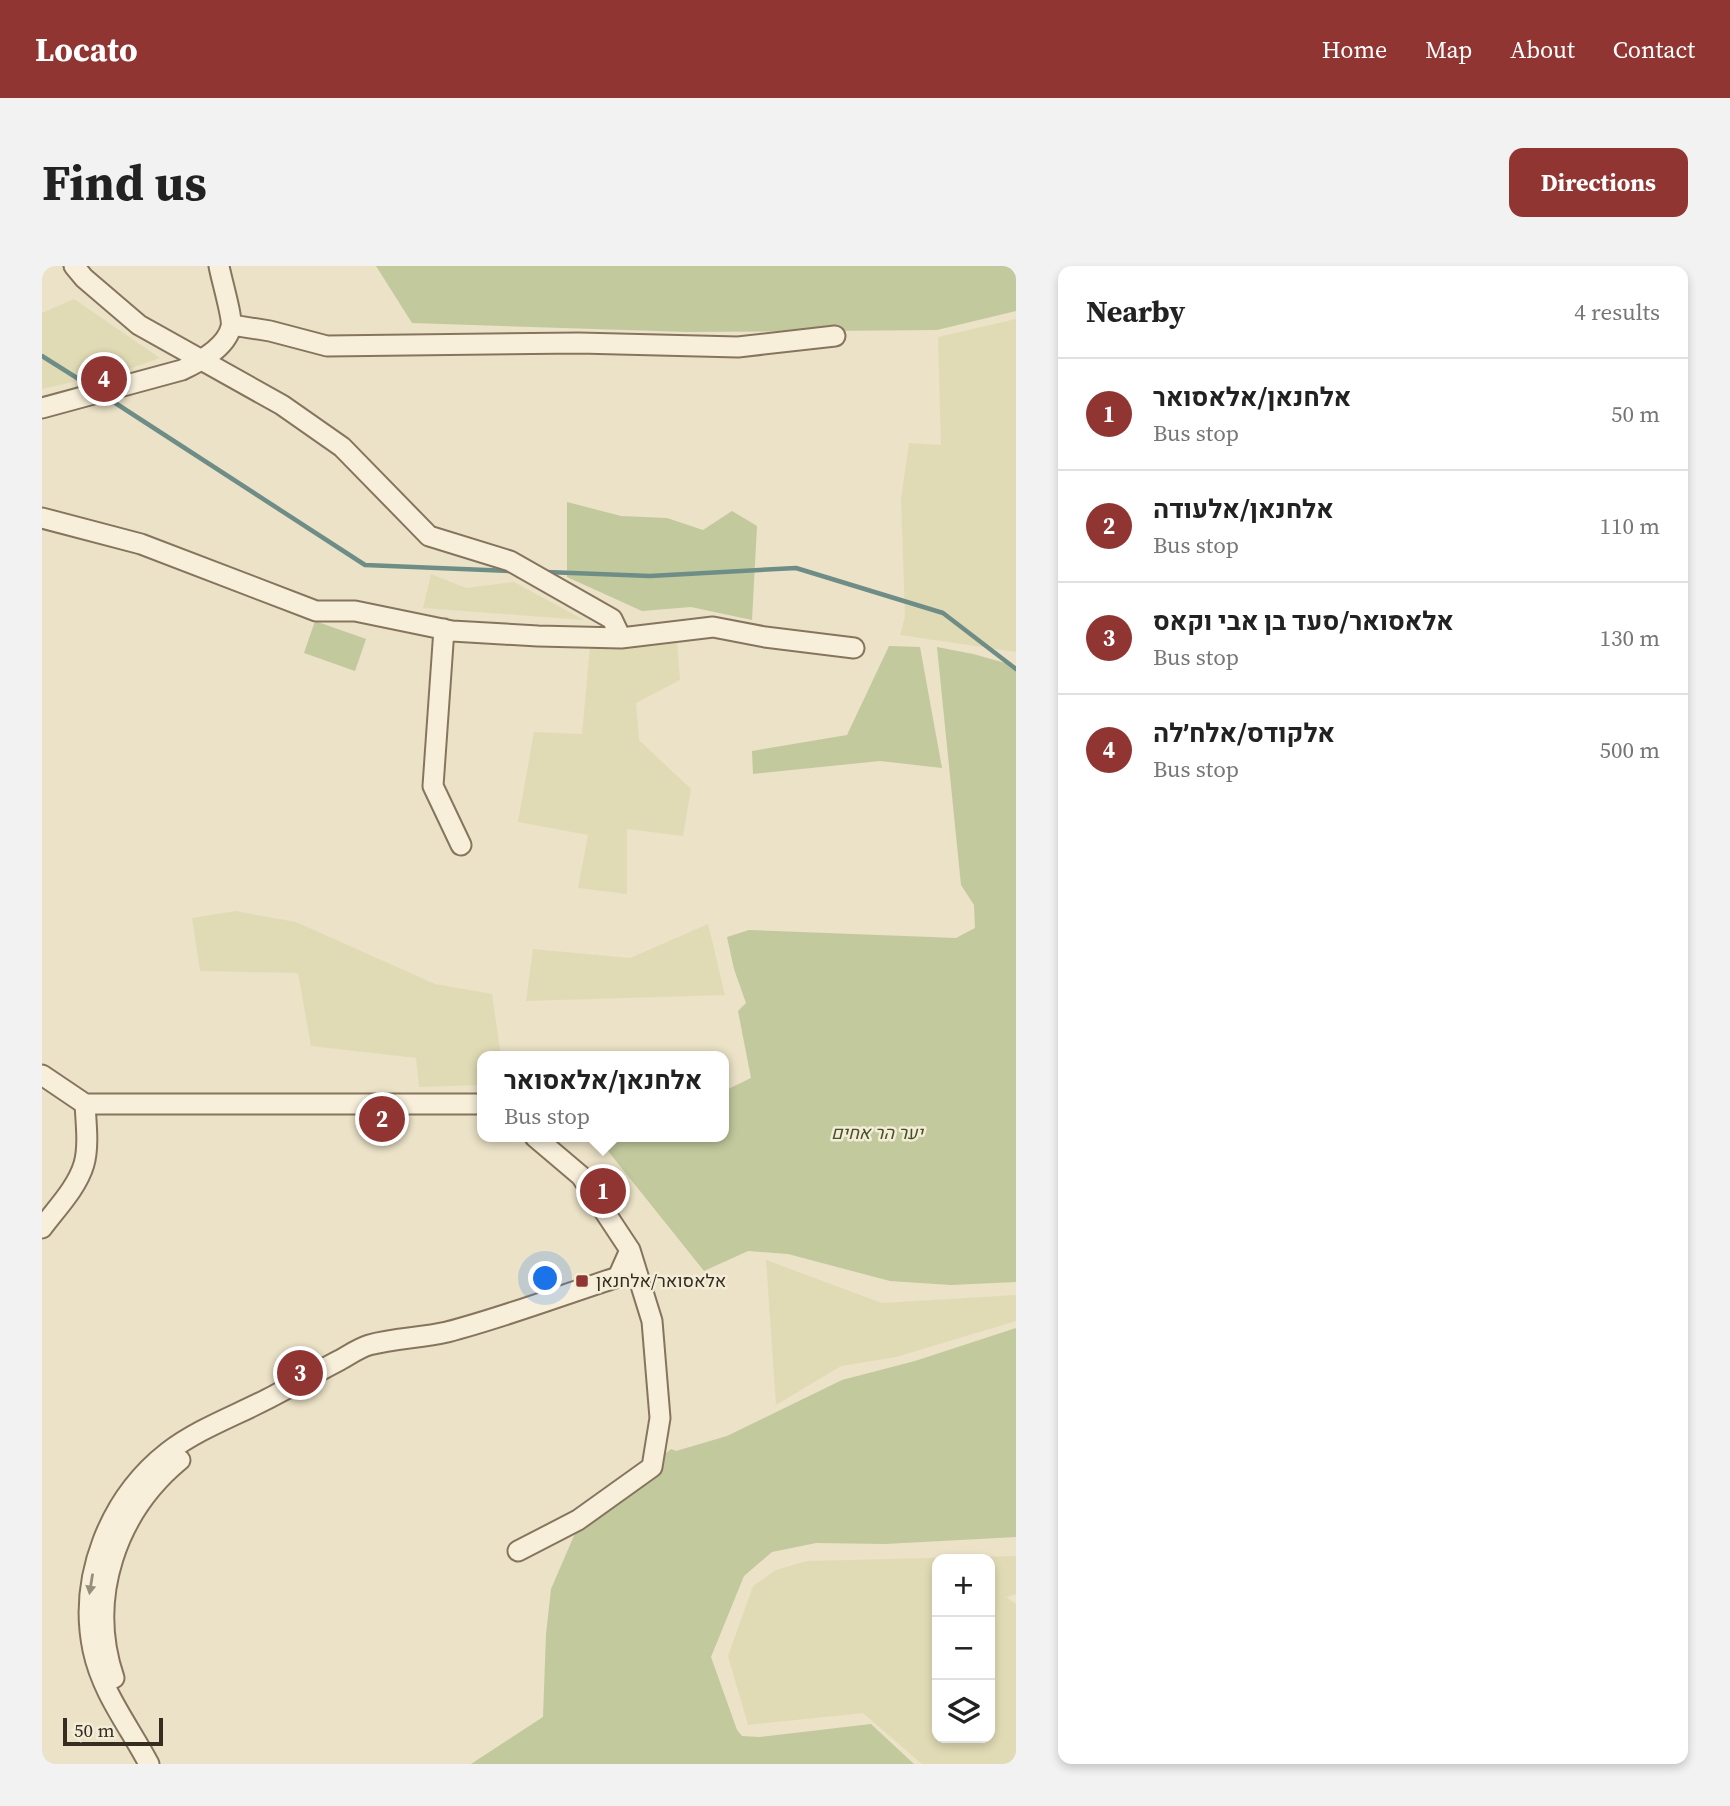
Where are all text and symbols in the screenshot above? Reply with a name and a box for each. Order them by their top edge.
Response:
text: Locato [35,27,138,72]
text: Home [1322,33,1387,66]
text: Map [1425,33,1472,66]
text: About [1510,33,1575,66]
text: Contact [1613,33,1695,66]
button: Directions [1509,148,1688,217]
text: Find us [42,149,207,216]
text: Nearby [1086,291,1185,332]
text: 4 results [1574,296,1660,328]
pin: 4 [81,353,127,405]
text: אלחנאן/אלאסואר [1153,379,1351,415]
text: 1 [1103,398,1115,430]
text: 50 m [1611,398,1660,430]
text: Bus stop [1153,417,1239,449]
text: אלחנאן/אלעודה [1153,491,1334,527]
text: 2 [1103,510,1115,542]
text: 110 m [1599,510,1660,542]
text: Bus stop [1153,529,1239,561]
text: אלאסואר/סעד בן אבי וקאס [1153,603,1454,639]
text: 3 [1103,622,1115,654]
text: 130 m [1599,622,1660,654]
text: Bus stop [1153,641,1239,673]
text: אלקודס/אלח׳לה [1153,715,1335,751]
text: 4 [1103,734,1115,766]
text: 500 m [1599,734,1660,766]
text: Bus stop [1153,753,1239,785]
popup [477,1051,729,1142]
text: אלחנאן/אלאסואר [504,1062,702,1098]
pin: 2 [359,1093,405,1145]
text: Bus stop [504,1100,590,1132]
park label: יער הר אחים [831,1120,924,1145]
pin: 1 [580,1165,626,1217]
your location [528,1261,562,1295]
place label: אלאסואר/אלחנאן [596,1268,726,1293]
marker: אלאסואר/אלחנאן [574,1273,590,1289]
pin: 3 [277,1347,323,1399]
map controls [932,1554,995,1743]
button: + [932,1554,995,1617]
one-way arrow [85,1573,96,1595]
button: − [932,1617,995,1680]
button: layers [932,1680,995,1743]
scale bar [63,1715,163,1747]
text: 50 m [74,1717,115,1743]

